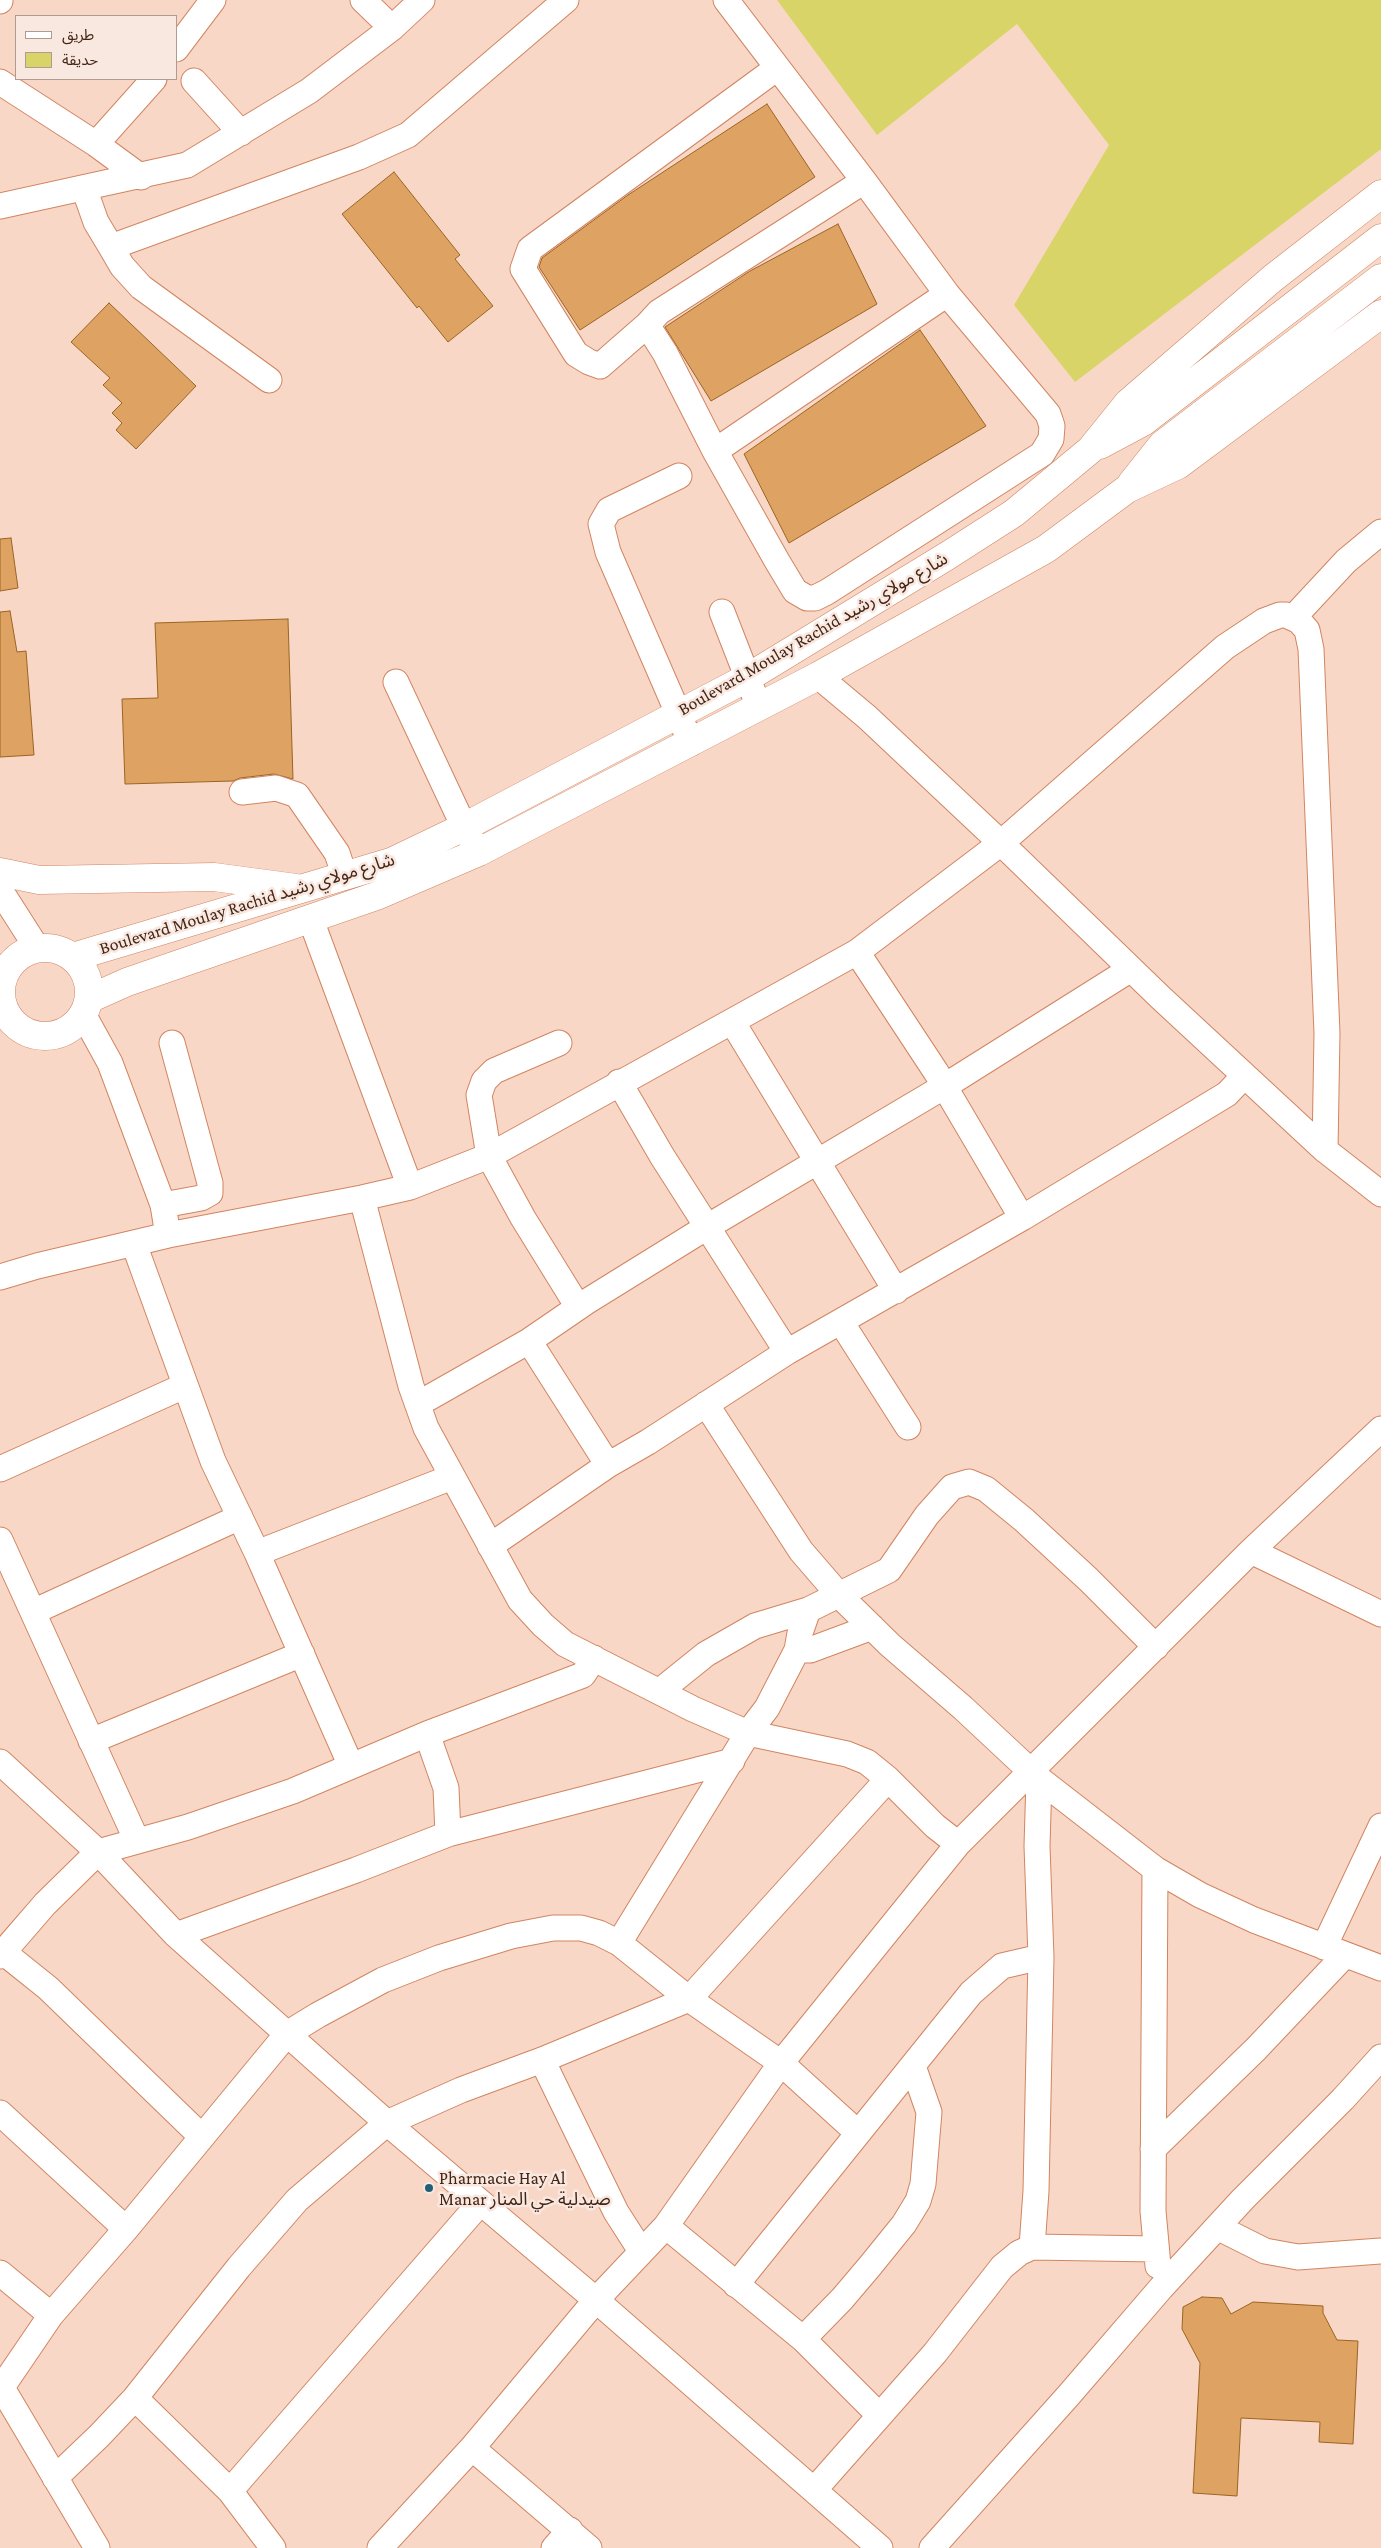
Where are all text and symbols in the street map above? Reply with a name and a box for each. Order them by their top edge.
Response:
legend [15,15,178,80]
text: طريق [62,27,94,43]
text: حديقة [62,52,98,68]
street label: Boulevard Moulay Rachid شارع مولاي رشيد [674,548,952,720]
street label: Boulevard Moulay Rachid شارع مولاي رشيد [97,849,397,959]
place label: Pharmacie Hay Al Manar صيدلية حي المنار [439,2167,611,2210]
marker: Pharmacie Hay Al Manar صيدلية حي المنار [423,2182,435,2194]

